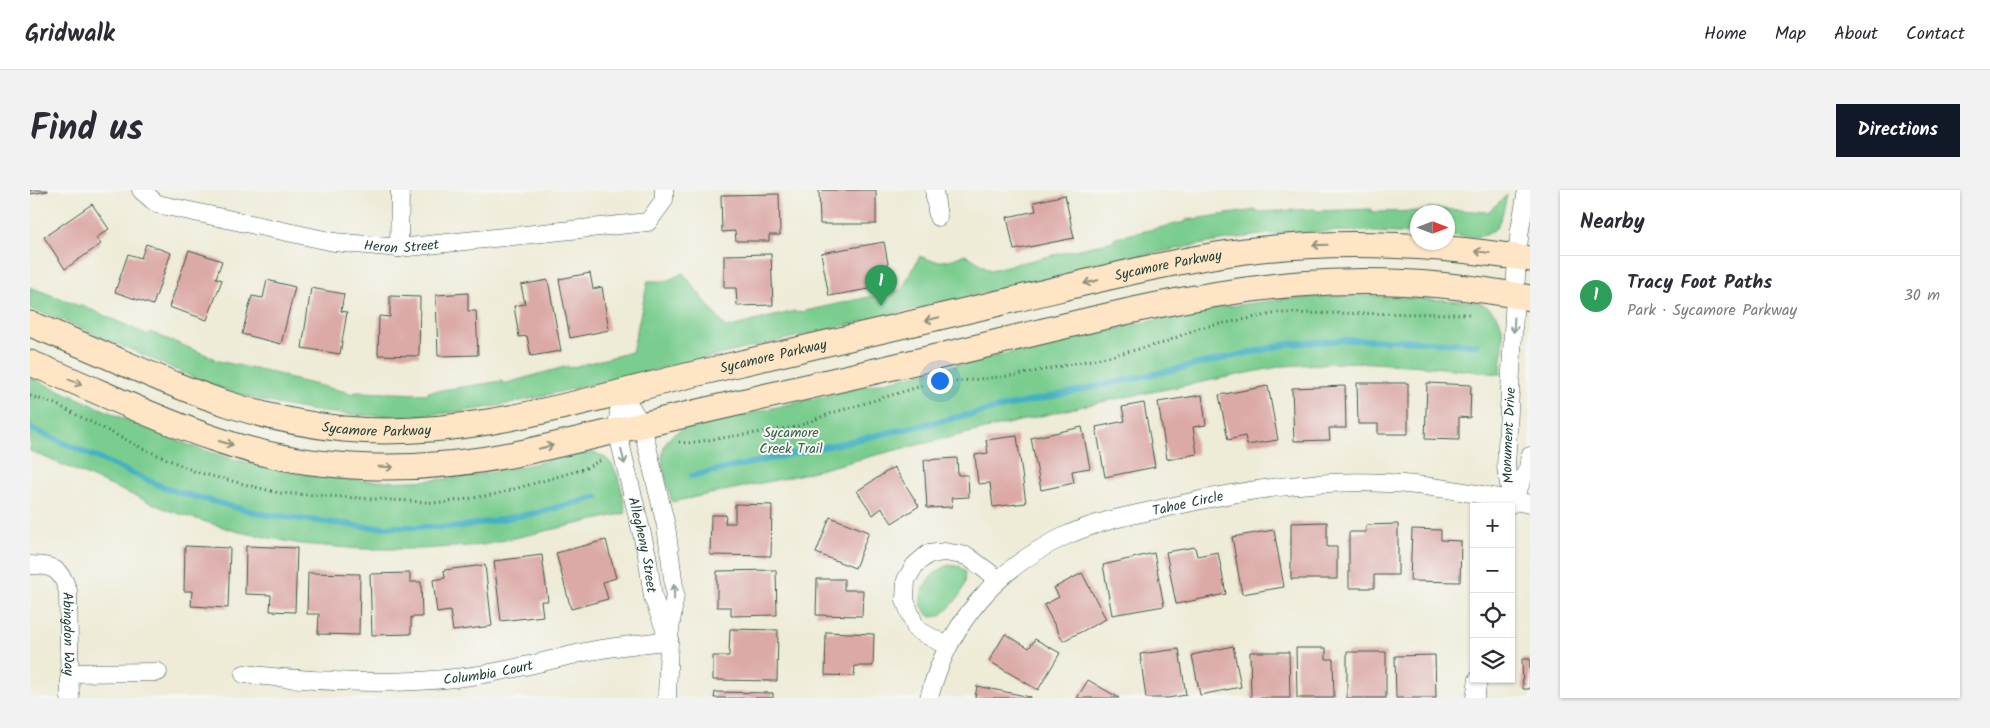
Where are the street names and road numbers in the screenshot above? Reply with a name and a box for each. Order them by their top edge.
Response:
street label: Heron Street [363,234,441,260]
street label: Sycamore Parkway [1112,244,1224,287]
street label: Sycamore Parkway [718,333,829,380]
street label: Monument Drive [1496,386,1522,485]
street label: Sycamore Parkway [321,416,432,443]
street label: Tahoe Circle [1150,486,1226,522]
street label: Allegheny Street [621,495,662,595]
street label: Abingdon Way [56,592,80,676]
street label: Columbia Court [442,654,536,691]

